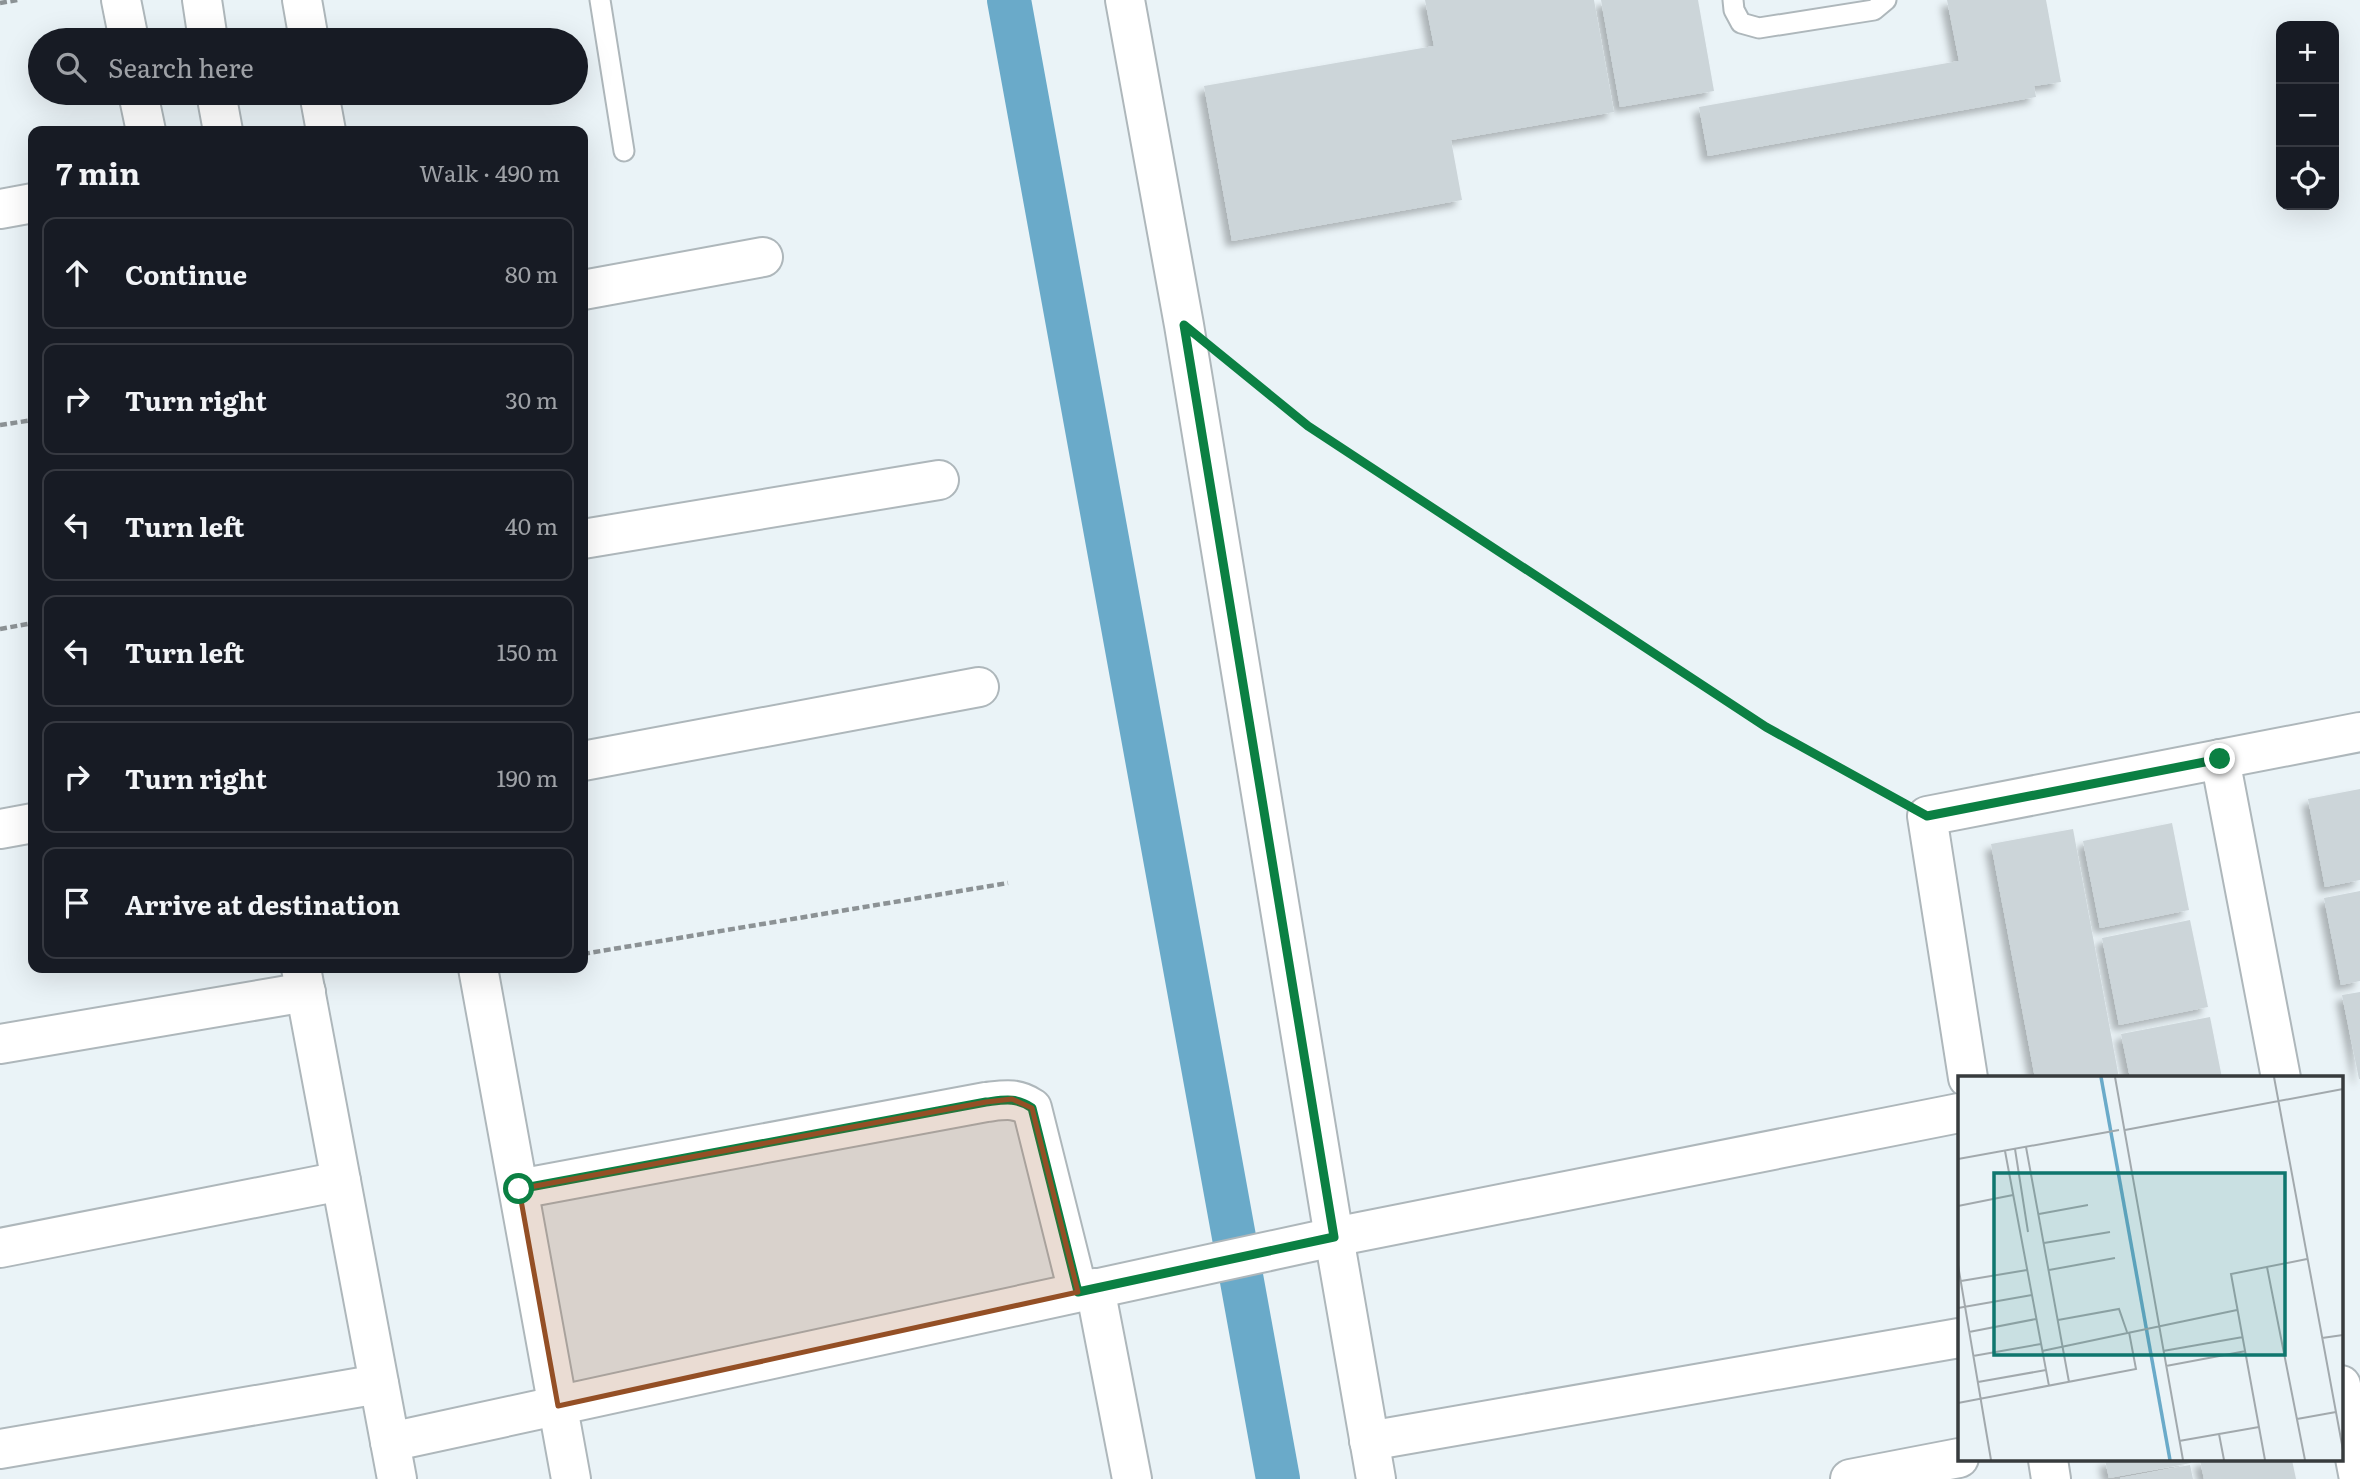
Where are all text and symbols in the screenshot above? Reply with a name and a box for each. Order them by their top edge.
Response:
map controls [2276,21,2339,210]
button: + [2276,21,2339,84]
search box [28,28,588,105]
text: Search here [108,47,254,86]
icon: search [52,48,90,86]
button: − [2276,84,2339,147]
button: locate [2276,147,2339,210]
text: 7 min [56,150,140,194]
text: Walk · 490 m [419,155,560,189]
icon: ahead [58,254,96,292]
text: Continue [125,254,247,293]
text: 80 m [505,256,558,290]
icon: right [58,380,96,418]
text: Turn right [125,380,267,419]
text: 30 m [505,382,558,416]
icon: left [58,506,96,544]
text: Turn left [125,506,244,545]
text: 40 m [505,508,558,542]
icon: left [58,632,96,670]
text: Turn left [125,632,244,671]
text: 150 m [497,634,558,668]
route end [2204,743,2235,774]
icon: right [58,758,96,796]
text: Turn right [125,758,267,797]
text: 190 m [496,760,558,794]
icon: arrive [58,884,96,922]
text: Arrive at destination [125,884,400,923]
inset map [1958,1076,2342,1462]
route start [503,1173,534,1204]

